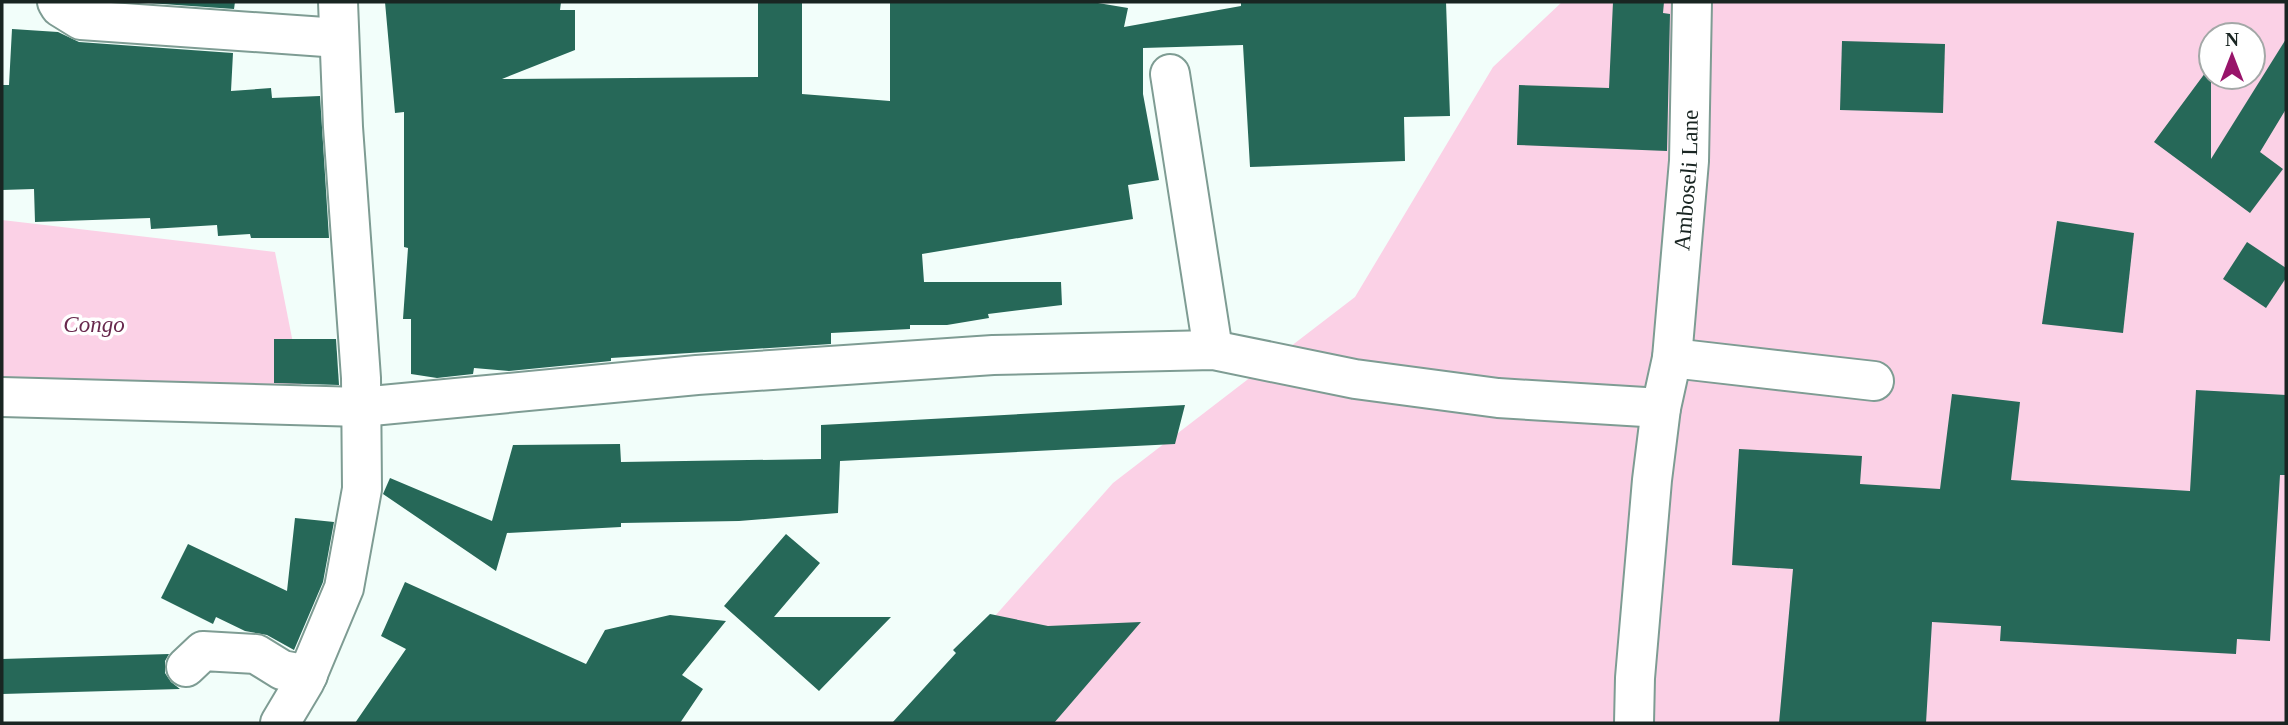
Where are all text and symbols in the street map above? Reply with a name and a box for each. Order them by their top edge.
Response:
north arrow [2197,21,2267,91]
text: N [2225,29,2239,50]
street label: Amboseli Lane [1669,109,1703,252]
park label: Congo [63,312,125,337]

